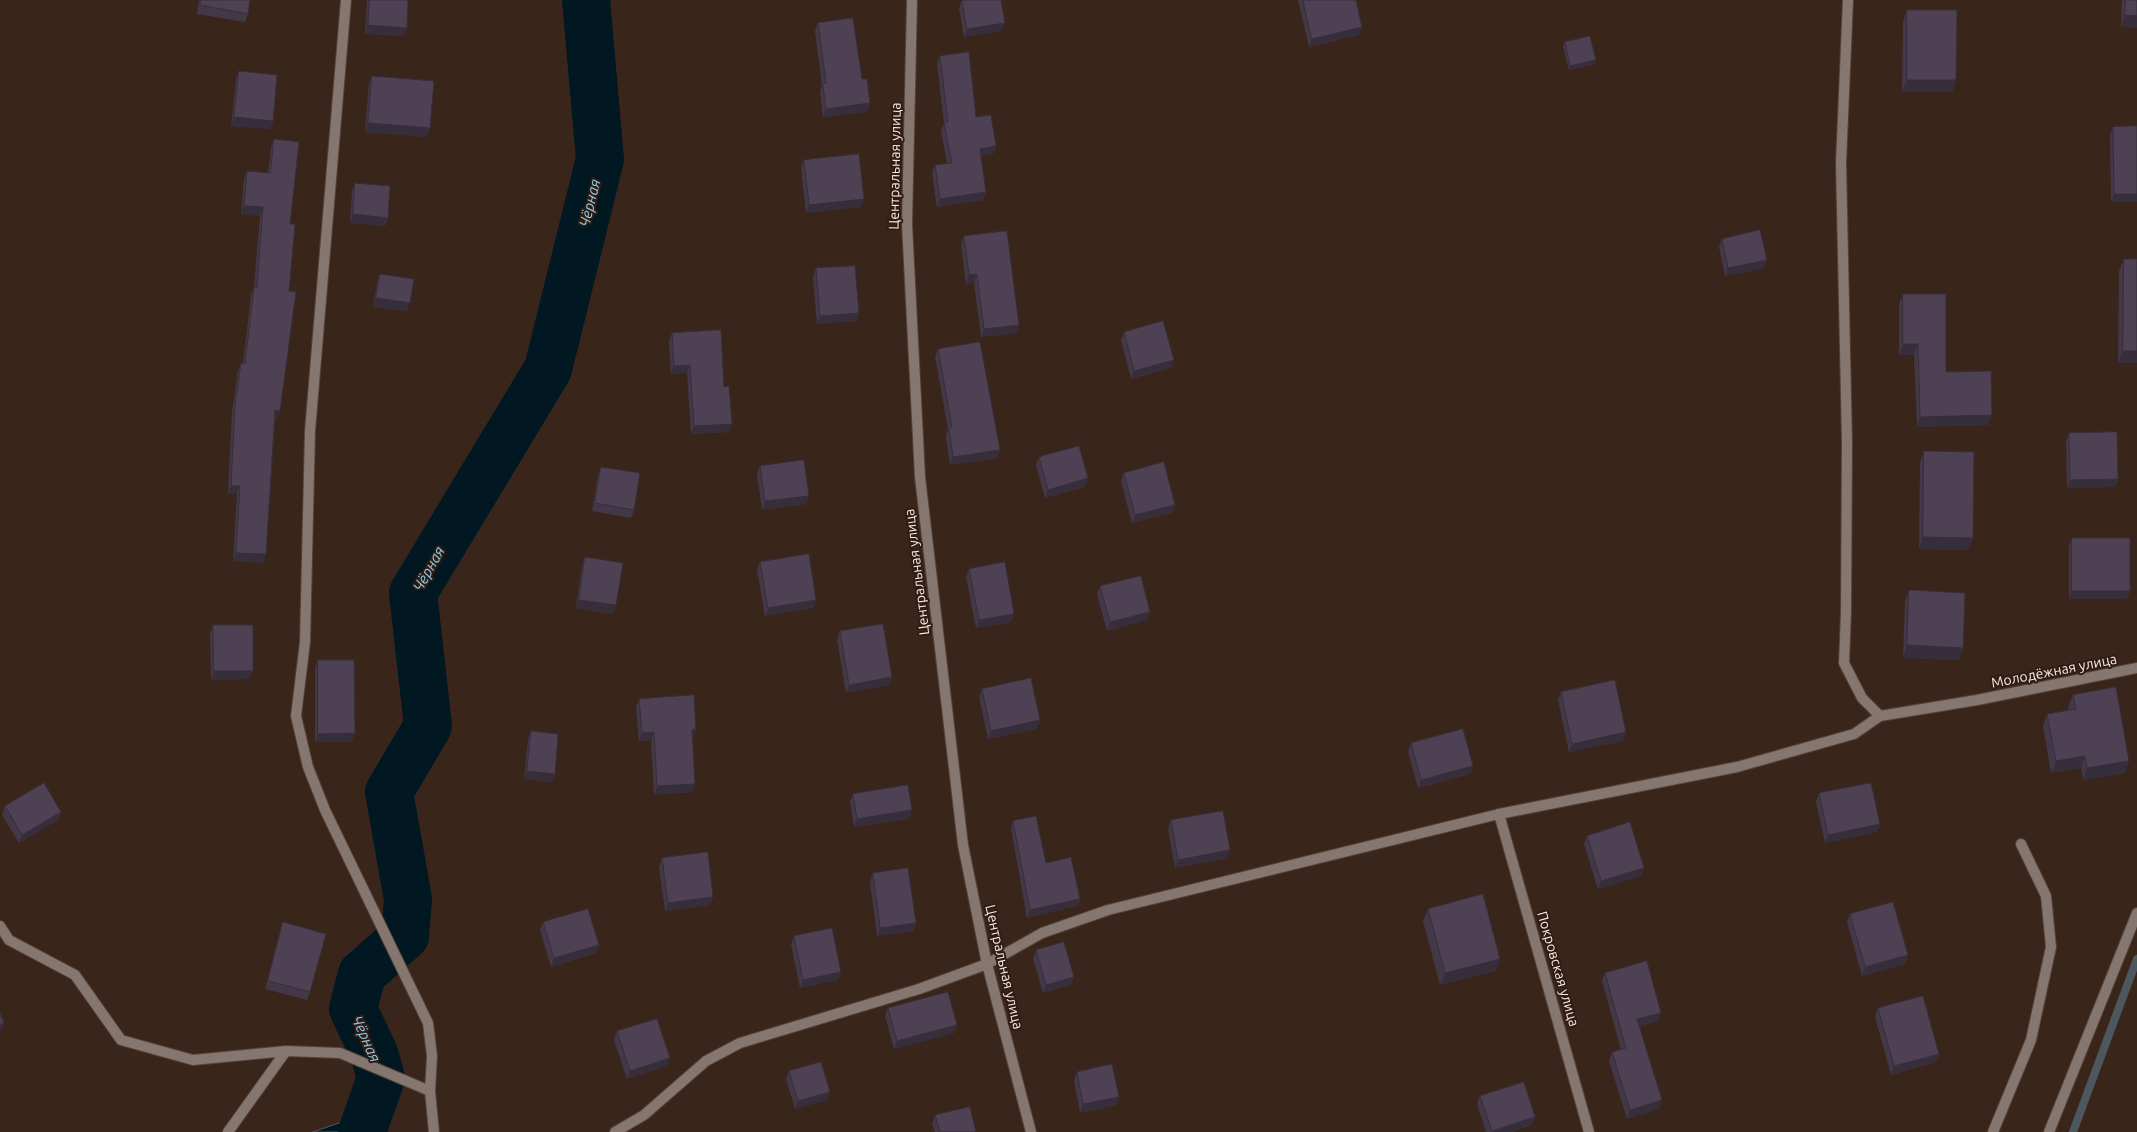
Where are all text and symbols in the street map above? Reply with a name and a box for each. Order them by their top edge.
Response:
street label: Центральная улица [885,102,905,230]
water label: Чёрная [575,177,605,229]
street label: Центральная улица [901,508,933,636]
water label: Чёрная [409,543,449,595]
street label: Молодёжная улица [1990,651,2118,691]
street label: Центральная улица [982,903,1026,1031]
street label: Покровская улица [1534,909,1582,1029]
water label: Чёрная [348,1013,384,1065]

